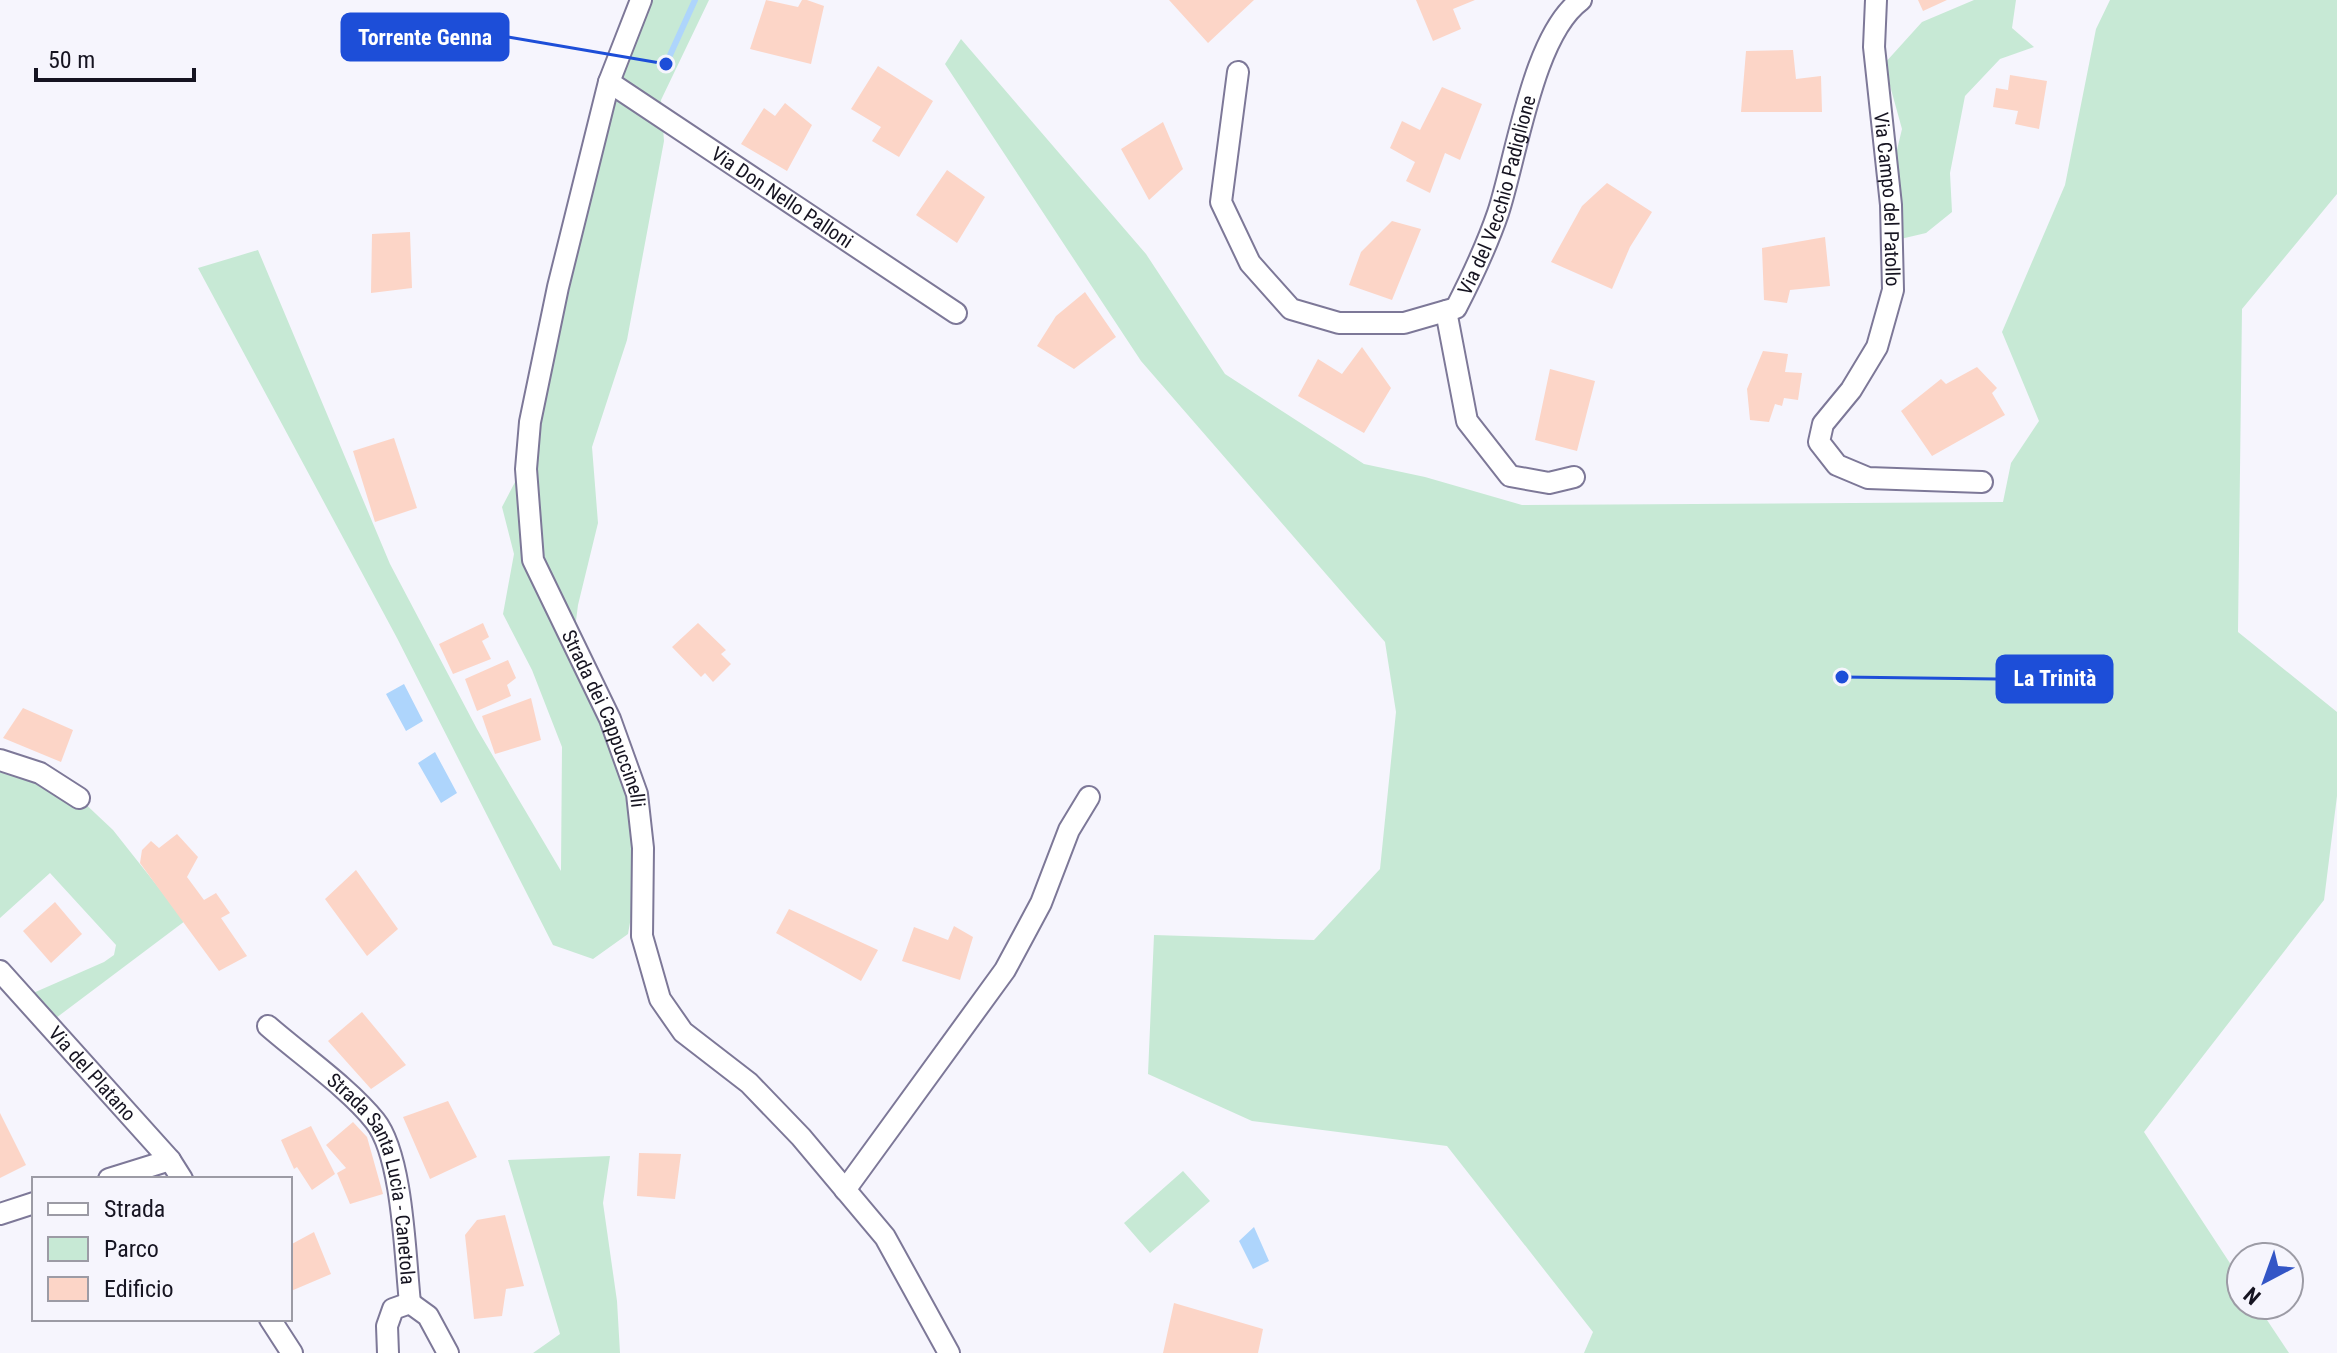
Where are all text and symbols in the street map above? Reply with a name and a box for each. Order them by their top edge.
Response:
callout: Torrente Genna [342,14,508,60]
text: Torrente Genna [358,25,492,50]
scale bar [36,32,194,82]
text: 50 m [48,46,95,74]
street label: Via del Vecchio Padiglione [1452,92,1541,299]
street label: Via Campo del Patollo [1869,111,1905,287]
street label: Via Don Nello Palloni [707,141,858,253]
street label: Strada dei Cappuccinelli [557,626,650,809]
callout: La Trinità [1997,656,2112,702]
text: La Trinità [2014,666,2096,691]
street label: Via del Platano [44,1021,141,1126]
street label: Strada Santa Lucia - Canetola [322,1068,420,1286]
legend [32,1177,292,1321]
text: Strada [104,1195,165,1223]
text: Parco [104,1235,159,1263]
north arrow [2225,1241,2305,1321]
text: Edificio [104,1275,174,1303]
text: N [2239,1282,2265,1310]

